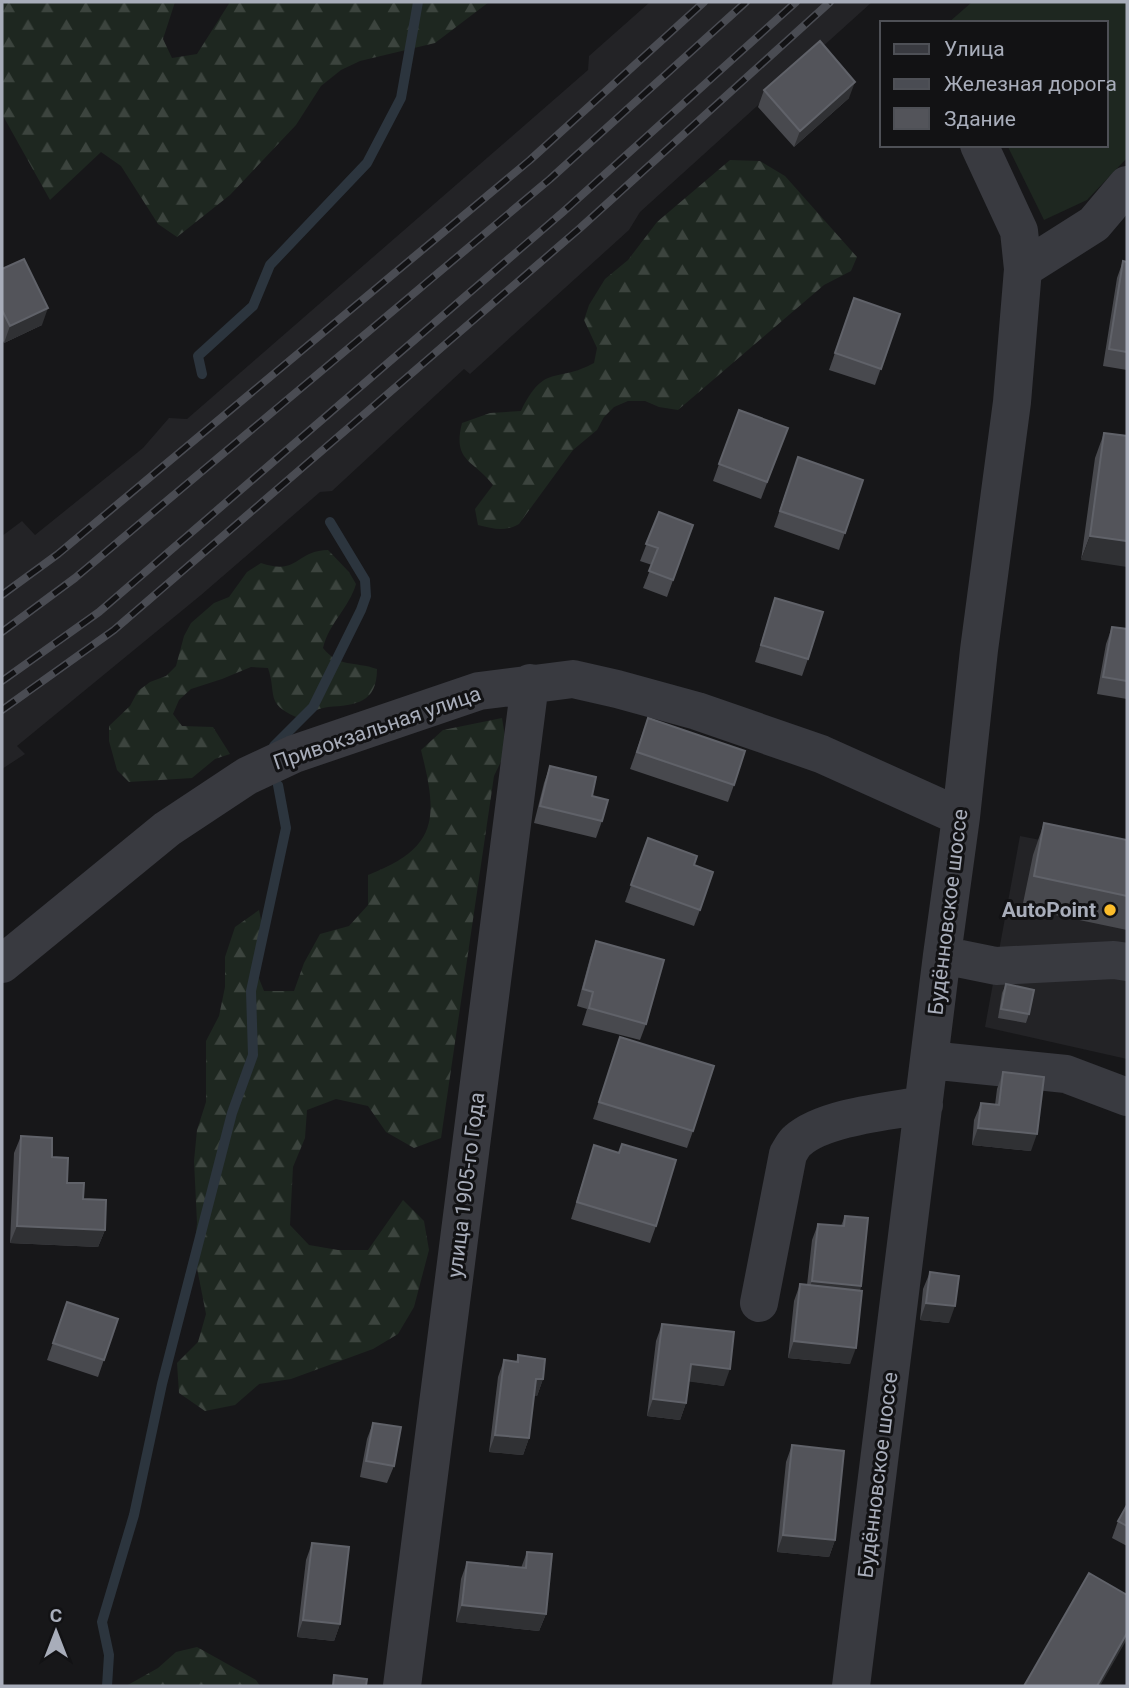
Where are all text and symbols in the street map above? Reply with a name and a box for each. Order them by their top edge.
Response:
legend [880,21,1108,147]
text: Улица [944,37,1005,61]
text: Железная дорога [944,72,1117,96]
text: Здание [944,107,1016,131]
street label: Привокзальная улица [270,681,484,775]
street label: Будённовское шоссе [923,808,973,1016]
place label: AutoPoint [1002,898,1096,922]
marker: AutoPoint [1102,902,1118,918]
street label: улица 1905-го Года [443,1091,489,1279]
street label: Будённовское шоссе [853,1371,903,1579]
north arrow [21,1597,91,1667]
text: С [50,1604,62,1627]

